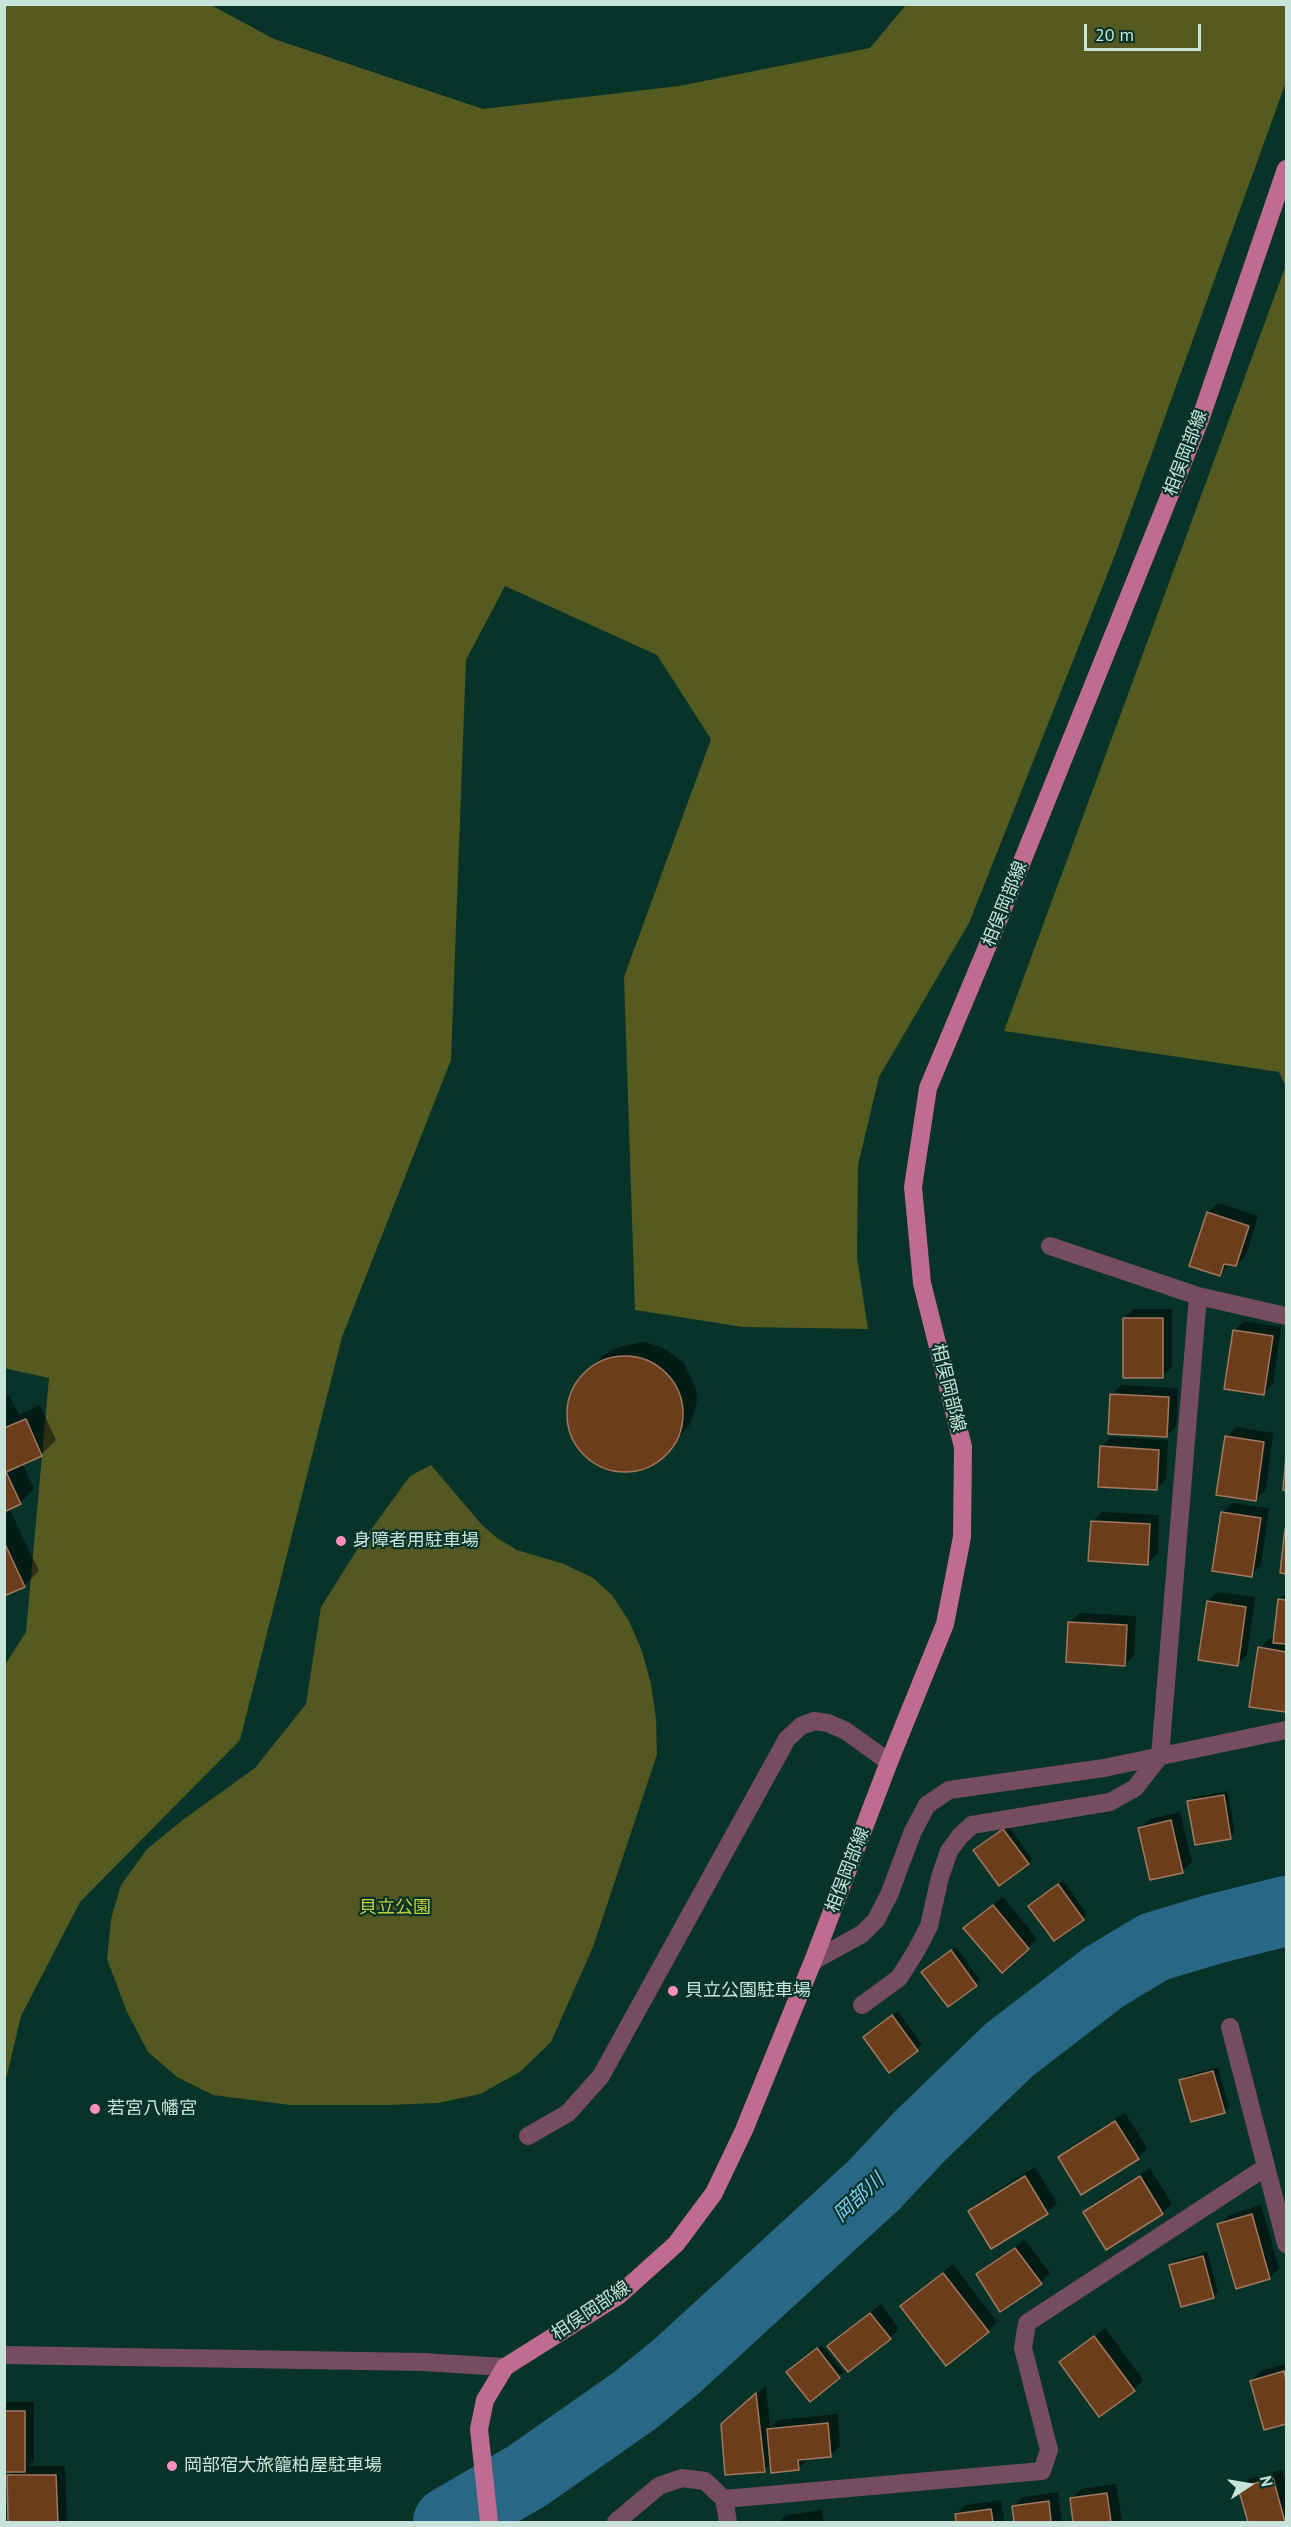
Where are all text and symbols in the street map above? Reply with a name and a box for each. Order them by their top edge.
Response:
scale bar [1087,12,1204,50]
text: 20 m [1095,23,1134,46]
street label: 相俣岡部線 [1160,407,1212,499]
street label: 相俣岡部線 [978,858,1032,950]
street label: 相俣岡部線 [927,1342,969,1434]
place label: 身障者用駐車場 [353,1530,479,1552]
marker: 身障者用駐車場 [334,1534,348,1548]
street label: 相俣岡部線 [822,1824,874,1916]
park label: 貝立公園 [359,1897,431,1919]
place label: 貝立公園駐車場 [685,1980,811,2002]
marker: 貝立公園駐車場 [666,1984,680,1998]
place label: 若宮八幡宮 [107,2098,197,2120]
marker: 若宮八幡宮 [88,2102,102,2116]
water label: 岡部川 [829,2169,889,2227]
street label: 相俣岡部線 [548,2277,634,2345]
place label: 岡部宿大旅籠柏屋駐車場 [184,2455,382,2477]
north arrow [1219,2455,1279,2515]
marker: 岡部宿大旅籠柏屋駐車場 [165,2459,179,2473]
text: N [1256,2474,1277,2488]

